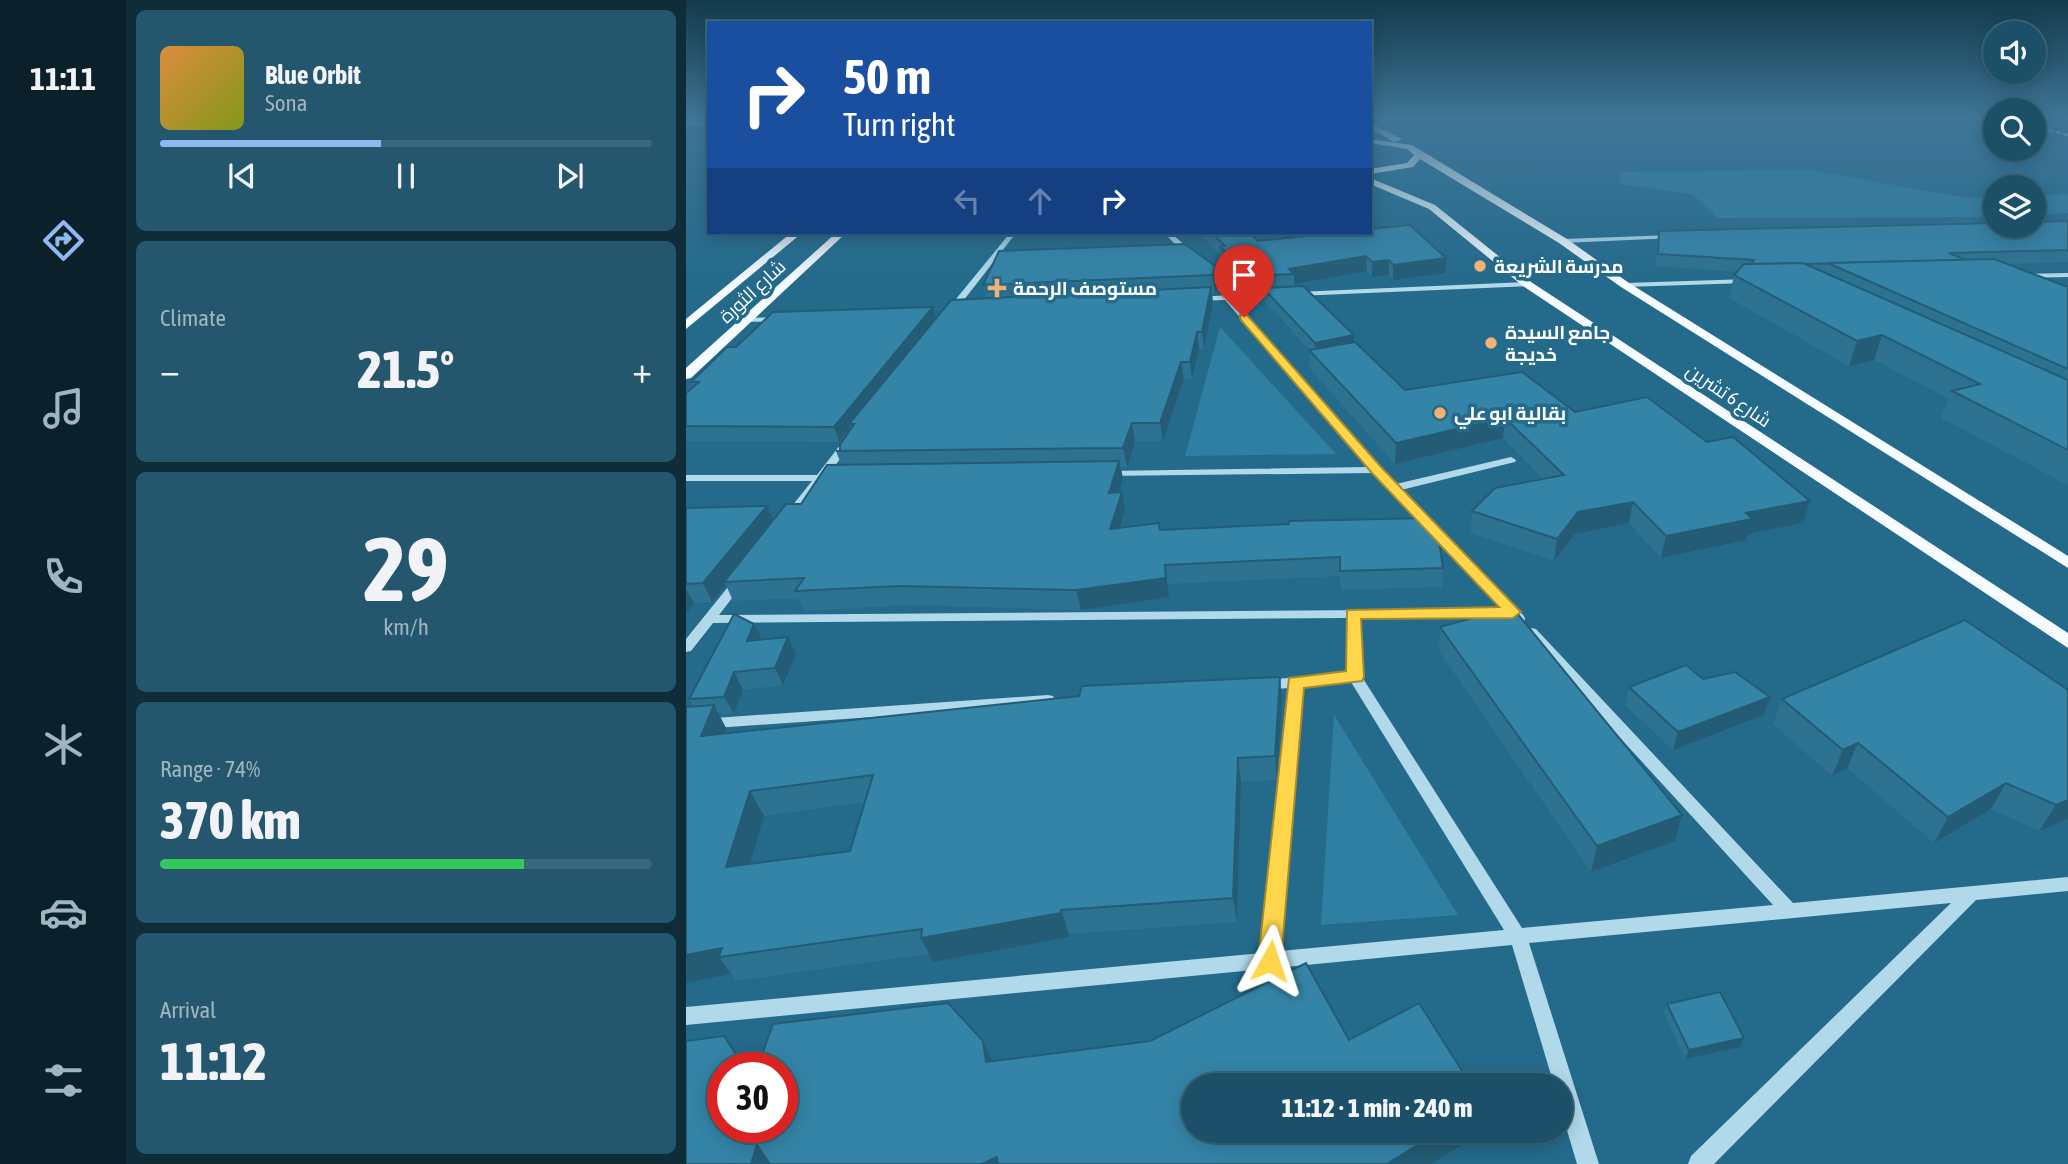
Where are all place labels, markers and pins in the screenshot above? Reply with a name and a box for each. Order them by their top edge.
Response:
pin [1214,245,1274,317]
place label: مدرسة الشريعة [1494,255,1624,278]
marker: مدرسة الشريعة [1472,258,1488,274]
place label: مستوصف الرحمة [1013,277,1157,300]
marker: مستوصف الرحمة [987,278,1007,298]
place label: جامع السيدة خديجة [1505,321,1610,365]
marker: جامع السيدة خديجة [1483,335,1499,351]
place label: بقالية ابو علي [1454,402,1566,429]
marker: بقالية ابو علي [1432,405,1448,421]

